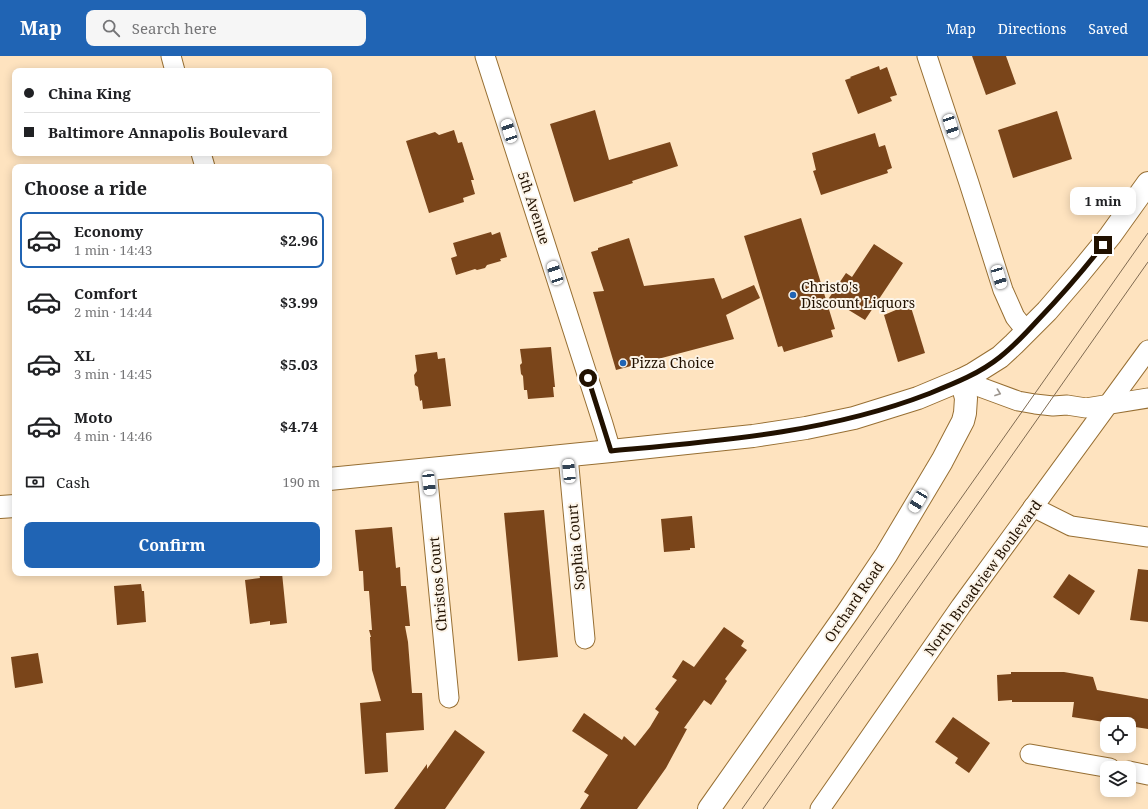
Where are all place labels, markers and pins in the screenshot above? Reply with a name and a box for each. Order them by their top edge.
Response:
place label: Christo's Discount Liquors [801,277,915,312]
marker: Christo's Discount Liquors [788,290,798,300]
place label: Pizza Choice [631,353,714,372]
marker: Pizza Choice [618,358,628,368]

